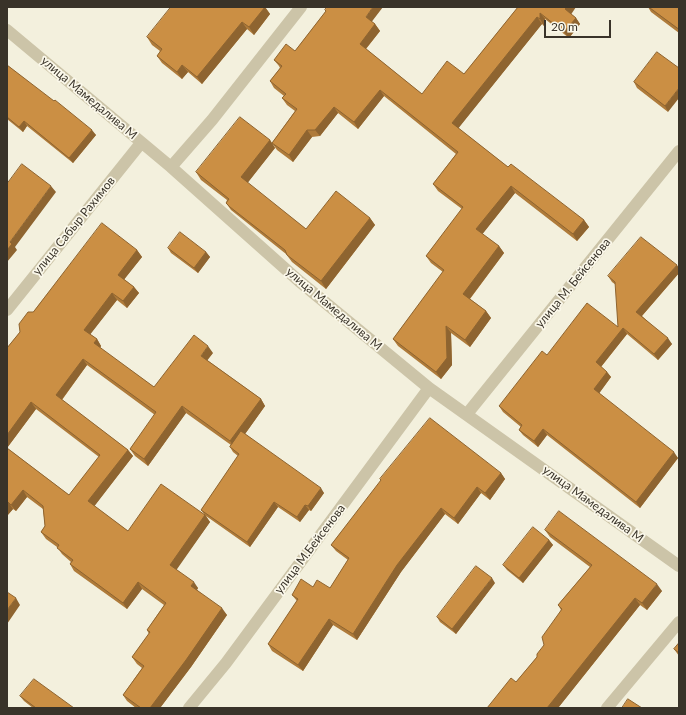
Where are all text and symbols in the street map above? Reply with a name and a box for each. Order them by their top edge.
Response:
scale bar [546,12,613,38]
text: 20 m [551,19,578,34]
street label: улица Мамедалива М [38,54,140,142]
street label: улица Сабыр Рахимов [30,174,118,278]
street label: улица М. Бейсенова [532,235,614,331]
street label: улица Мамедалива М [283,265,385,353]
street label: улица Мамедалива М [540,463,646,545]
street label: улица М.Бейсенова [272,502,348,596]

